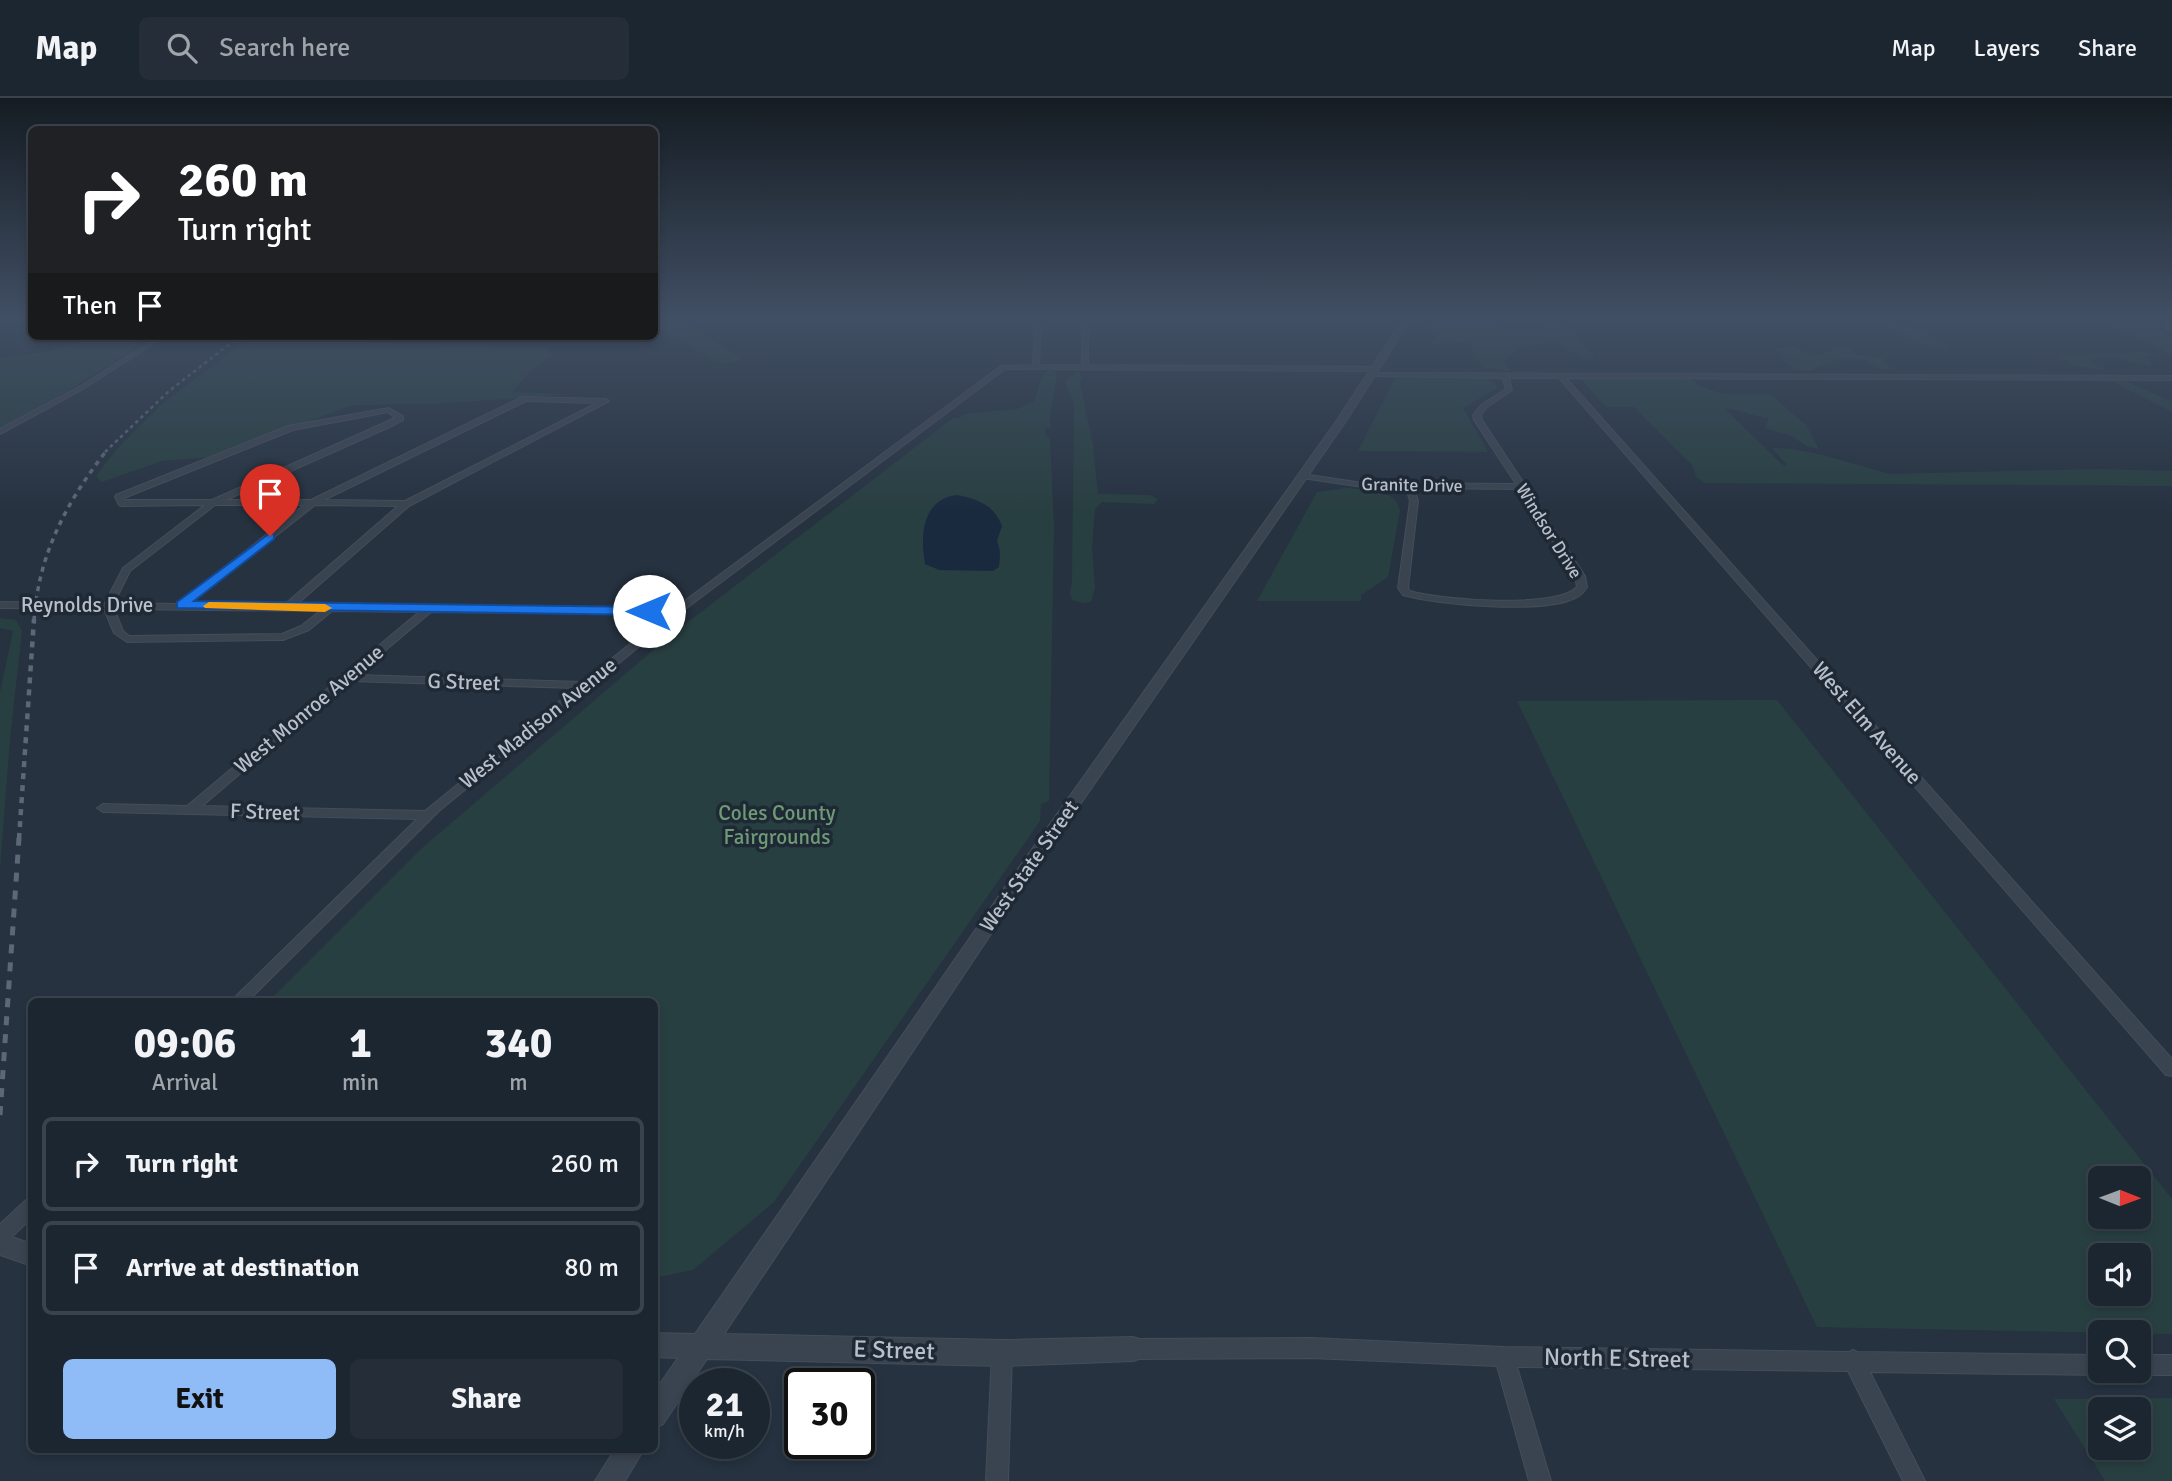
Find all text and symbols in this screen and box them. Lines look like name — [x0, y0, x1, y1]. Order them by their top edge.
search box — [139, 17, 629, 80]
text: Map — [35, 28, 97, 69]
icon: search — [163, 29, 201, 67]
text: Search here — [219, 32, 350, 64]
text: Map — [1891, 33, 1936, 63]
text: Layers — [1974, 33, 2040, 63]
text: Share — [2078, 33, 2137, 63]
text: 260 m — [178, 150, 308, 210]
icon: right — [63, 154, 154, 245]
text: Turn right — [178, 210, 311, 249]
icon: arrive — [131, 287, 169, 325]
text: Then — [63, 290, 117, 322]
pin — [240, 464, 300, 536]
street label: Granite Drive — [1361, 473, 1463, 497]
icon: arrive — [251, 475, 289, 513]
street label: Windsor Drive — [1511, 480, 1587, 582]
position arrow — [612, 574, 686, 648]
street label: Reynolds Drive — [21, 592, 153, 618]
street label: West Monroe Avenue — [229, 639, 389, 779]
street label: West Madison Avenue — [454, 652, 622, 794]
street label: West Elm Avenue — [1807, 656, 1927, 790]
street label: G Street — [427, 668, 501, 696]
street label: West State Street — [974, 795, 1084, 937]
street label: F Street — [229, 798, 301, 826]
park label: Coles County Fairgrounds — [718, 800, 836, 850]
text: 09:06 — [133, 1018, 237, 1069]
text: 1 — [349, 1018, 372, 1069]
text: 340 — [484, 1018, 553, 1069]
text: Arrival — [152, 1068, 218, 1097]
text: min — [342, 1068, 379, 1097]
text: m — [509, 1068, 528, 1097]
icon: right — [67, 1145, 105, 1183]
text: Turn right — [126, 1148, 238, 1180]
text: 260 m — [550, 1148, 619, 1180]
north arrow — [2088, 1166, 2151, 1228]
map controls — [2088, 1166, 2151, 1460]
button: sound — [2088, 1243, 2151, 1306]
icon: arrive — [67, 1249, 105, 1287]
text: Arrive at destination — [126, 1252, 359, 1284]
text: 80 m — [564, 1252, 619, 1284]
button: search — [2088, 1320, 2151, 1383]
street label: E Street — [853, 1334, 935, 1366]
street label: North E Street — [1544, 1342, 1690, 1374]
button: Exit — [63, 1359, 336, 1439]
button: Share — [350, 1359, 623, 1439]
speed limit sign: 30 — [784, 1368, 875, 1459]
text: 21 — [706, 1383, 743, 1426]
button: layers — [2088, 1397, 2151, 1460]
text: km/h — [704, 1420, 745, 1442]

